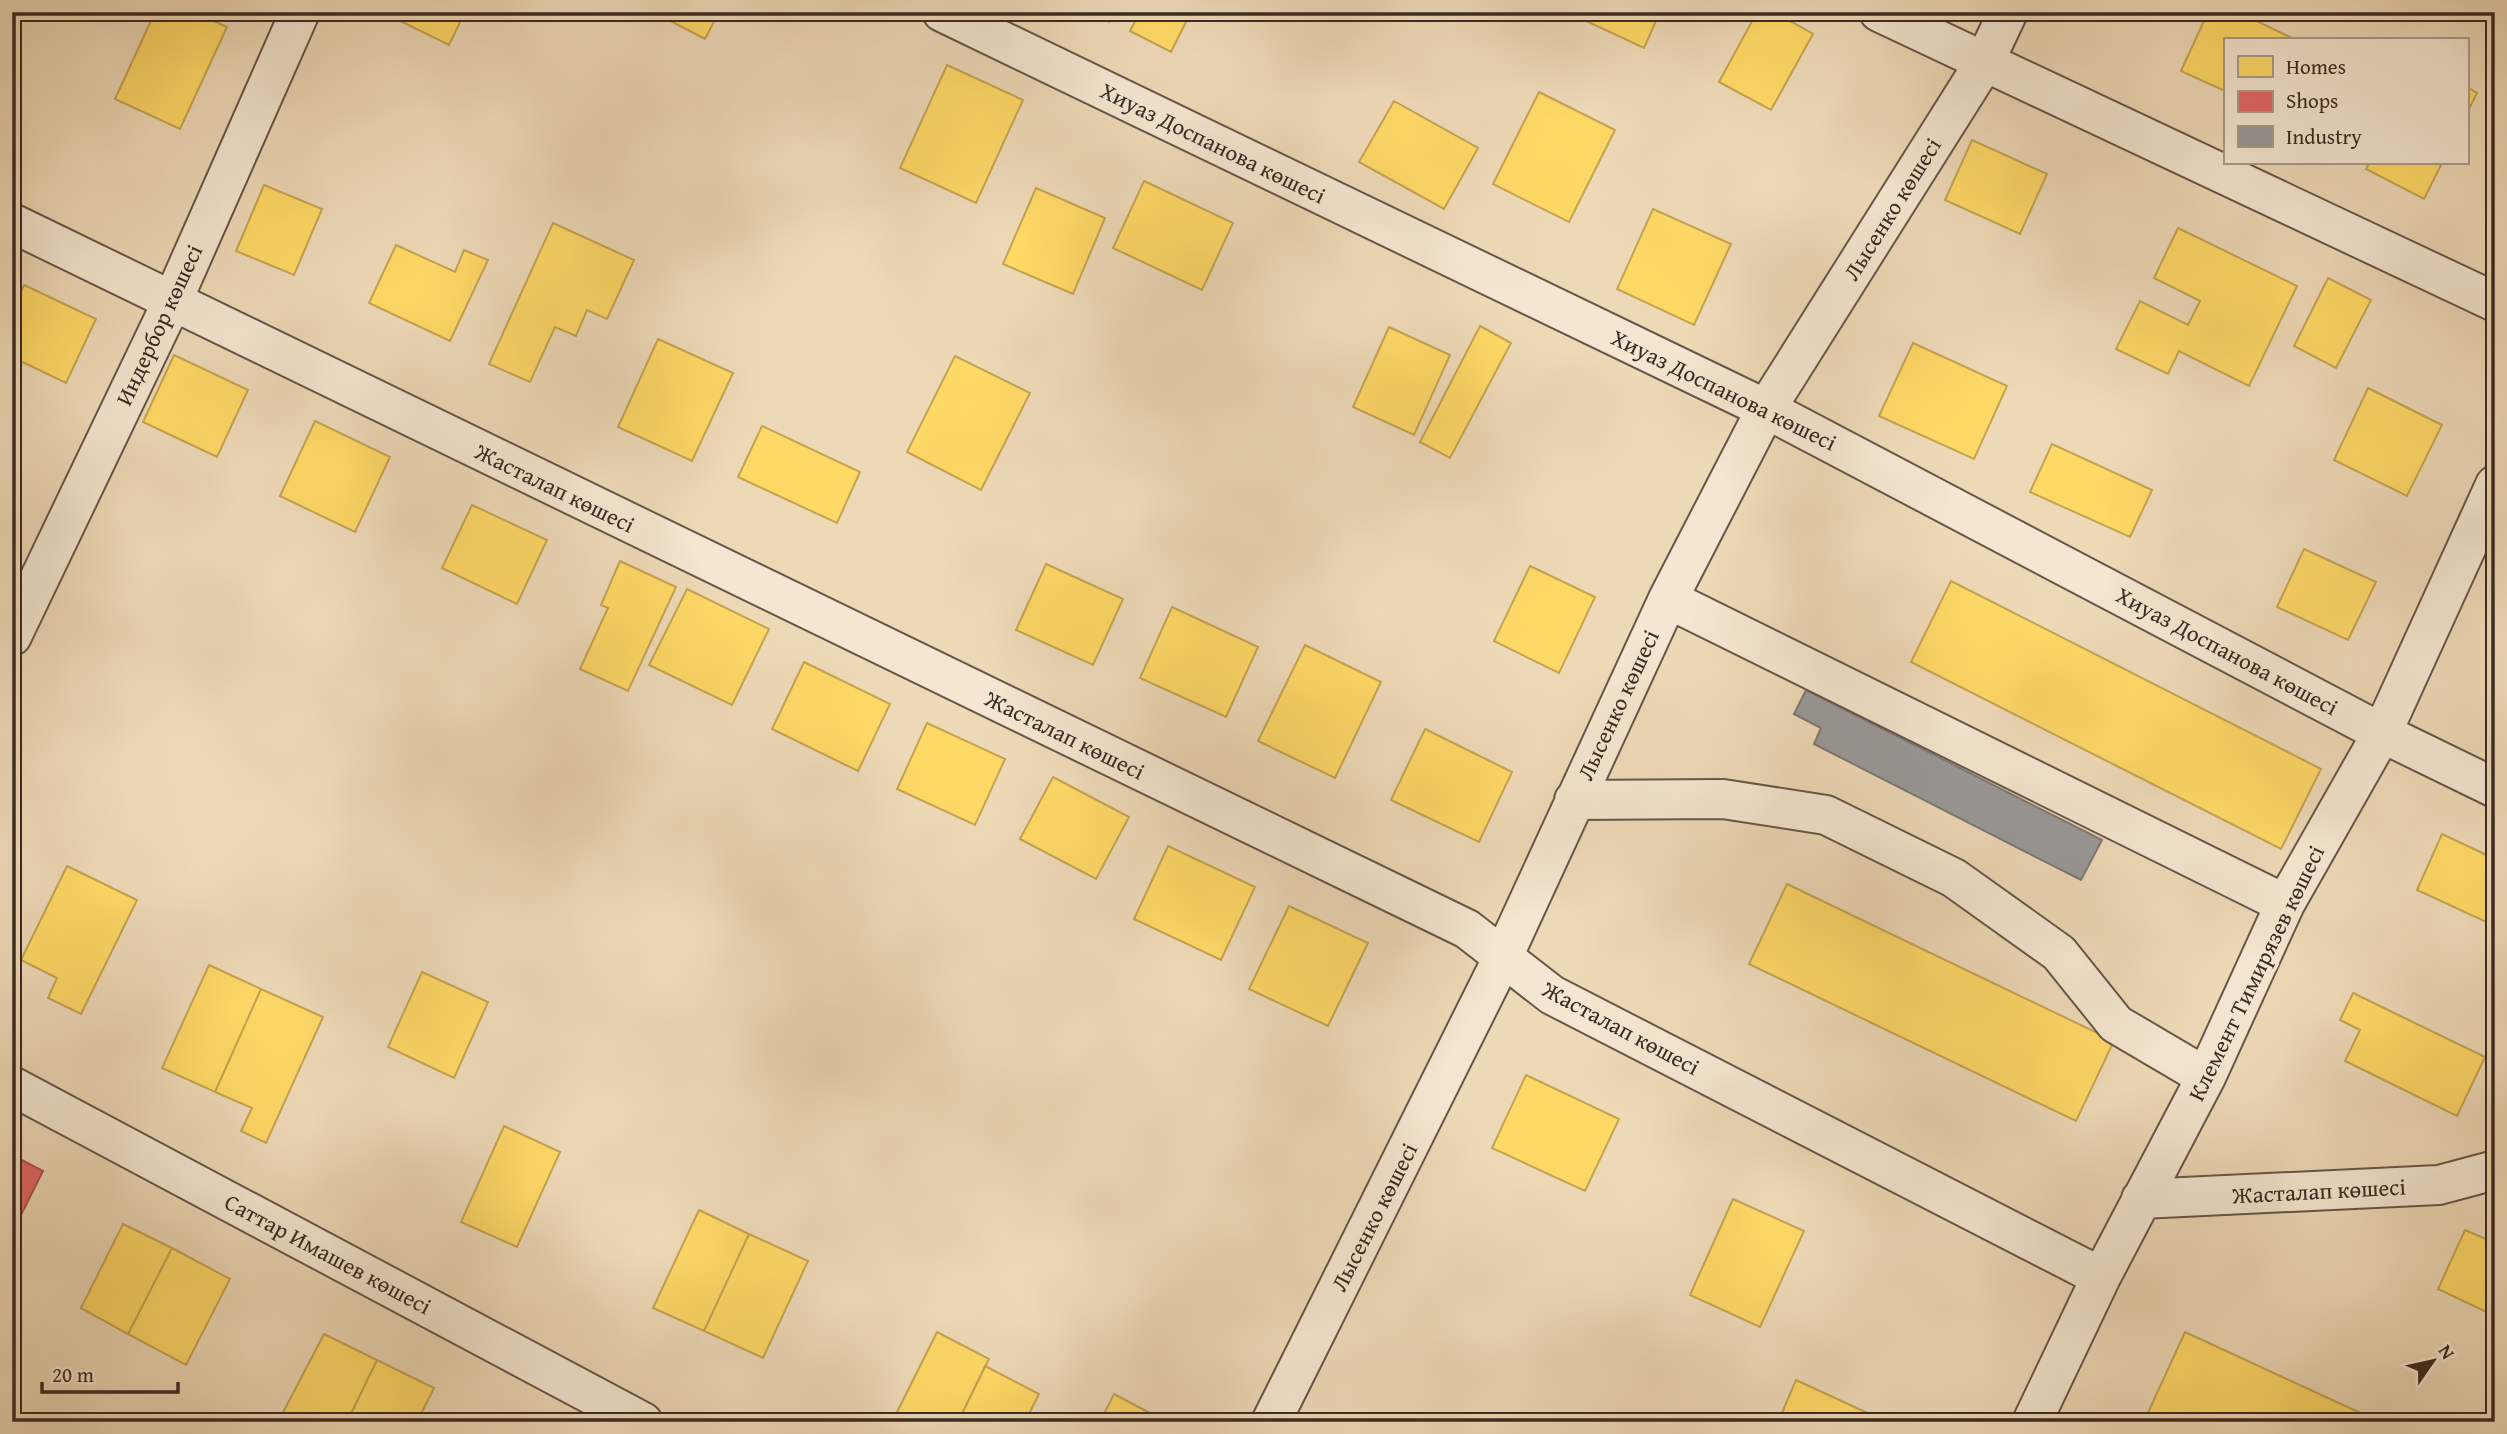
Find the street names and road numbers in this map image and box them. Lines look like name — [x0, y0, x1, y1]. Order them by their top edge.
street label: Хиуаз Доспанова көшесі — [1095, 74, 1332, 212]
street label: Лысенко көшесі — [1835, 131, 1949, 286]
street label: Индербор көшесі — [107, 239, 210, 411]
street label: Хиуаз Доспанова көшесі — [1606, 321, 1843, 459]
street label: Жасталап көшесі — [469, 434, 641, 540]
street label: Хиуаз Доспанова көшесі — [2110, 578, 2344, 723]
street label: Лысенко көшесі — [1568, 624, 1667, 785]
street label: Жасталап көшесі — [979, 681, 1151, 787]
street label: Клемент Тимирязев көшесі — [2179, 839, 2332, 1106]
street label: Жасталап көшесі — [1536, 972, 1706, 1083]
street label: Лысенко көшесі — [1322, 1137, 1425, 1297]
street label: Жасталап көшесі — [2230, 1169, 2407, 1212]
street label: Саттар Имашев көшесі — [219, 1185, 438, 1322]

